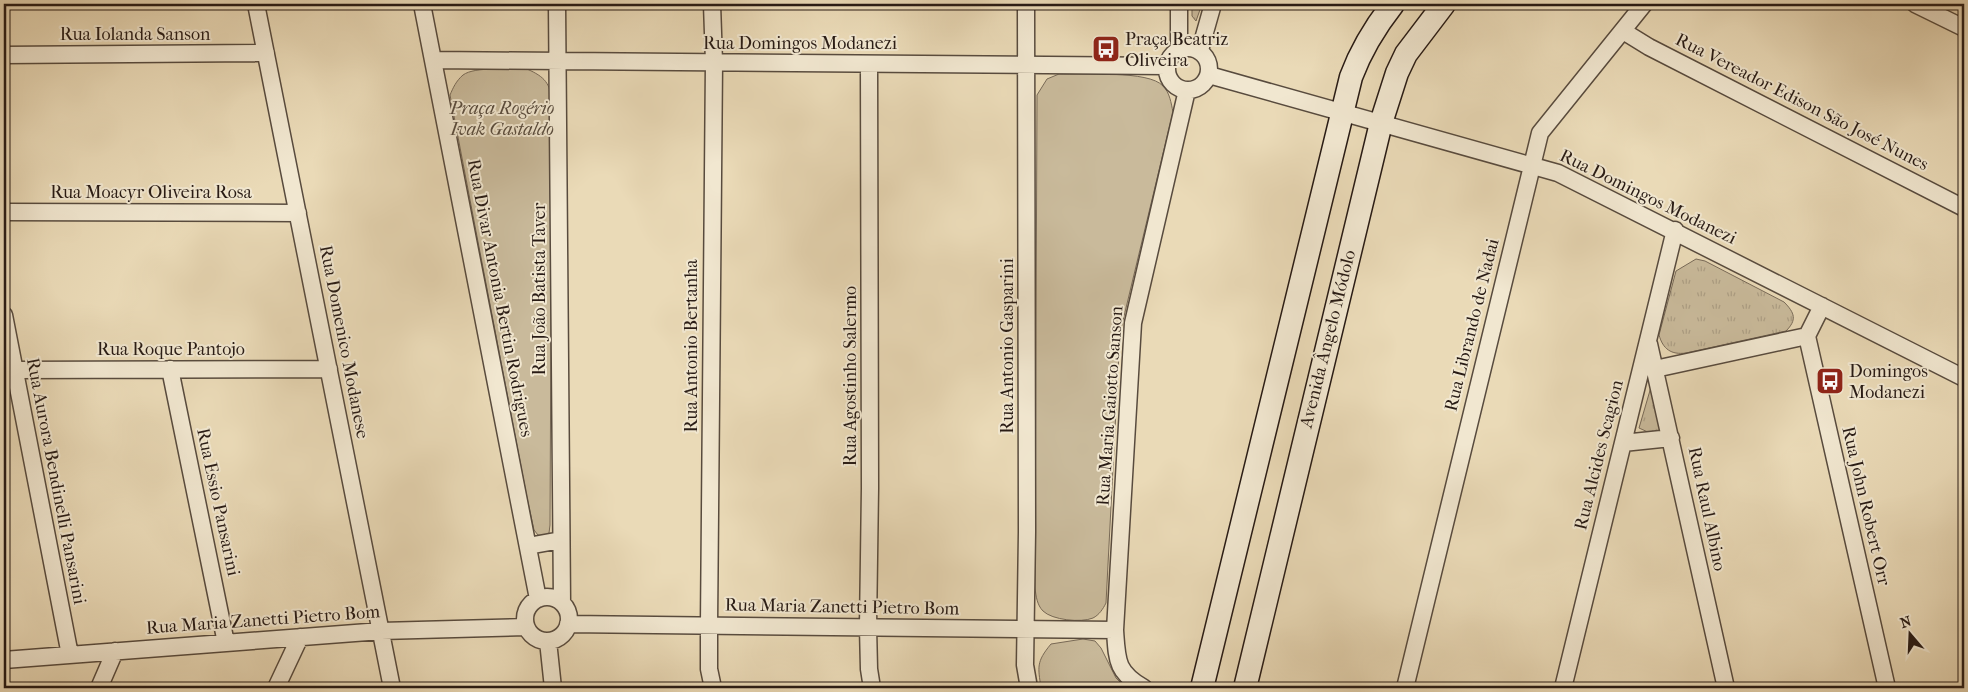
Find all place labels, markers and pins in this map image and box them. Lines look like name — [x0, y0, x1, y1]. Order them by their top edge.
place label: Praça Beatriz Oliveira — [1125, 29, 1228, 71]
bus stop icon: Praça Beatriz Oliveira — [1091, 34, 1121, 64]
place label: Domingos Modanezi — [1849, 361, 1928, 403]
bus stop icon: Domingos Modanezi — [1815, 366, 1845, 396]

